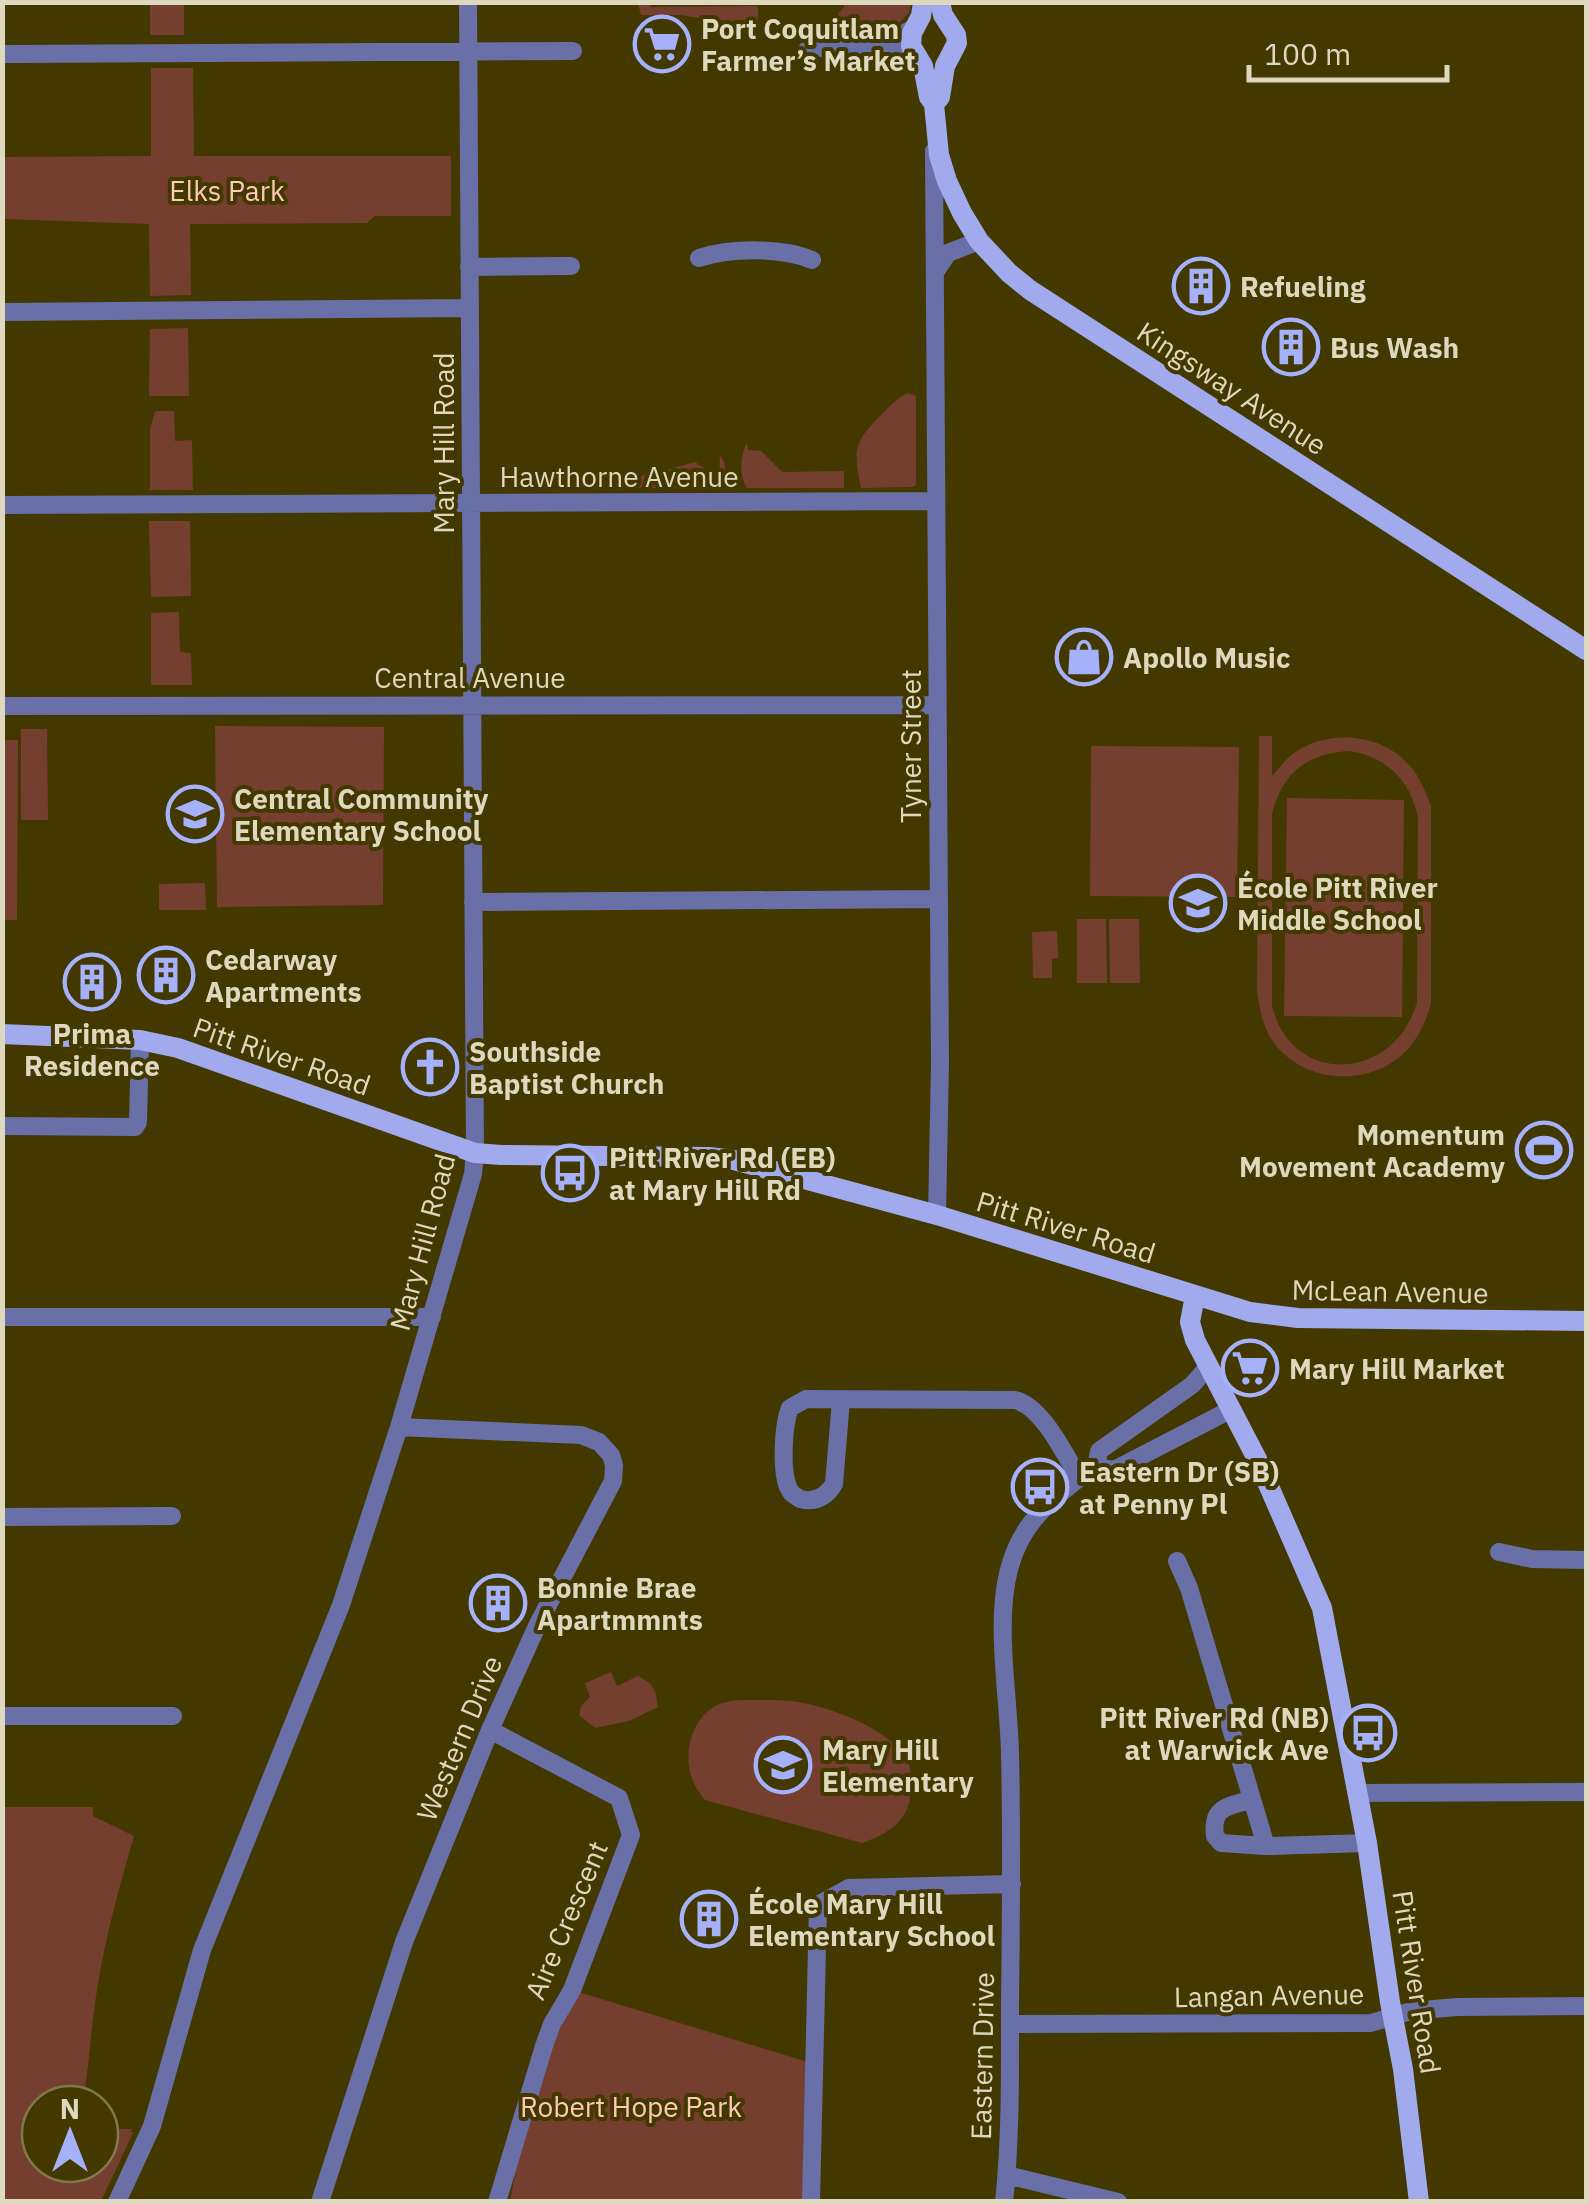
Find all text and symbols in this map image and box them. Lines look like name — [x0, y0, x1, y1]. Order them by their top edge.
place label: Port Coquitlam Farmer’s Market — [701, 10, 915, 79]
supermarket icon: Port Coquitlam Farmer’s Market — [632, 14, 692, 74]
scale bar — [1249, 20, 1446, 82]
text: 100 m — [1264, 34, 1351, 73]
park label: Elks Park — [169, 172, 285, 209]
building icon: Refueling — [1171, 256, 1231, 316]
place label: Refueling — [1240, 268, 1366, 305]
street label: Kingsway Avenue — [1130, 313, 1334, 463]
building icon: Bus Wash — [1261, 317, 1321, 377]
place label: Bus Wash — [1330, 329, 1459, 366]
street label: Mary Hill Road — [425, 352, 462, 534]
street label: Hawthorne Avenue — [499, 458, 739, 495]
shop icon: Apollo Music — [1054, 627, 1114, 687]
place label: Apollo Music — [1123, 639, 1290, 676]
street label: Central Avenue — [374, 659, 566, 696]
street label: Tyner Street — [892, 669, 929, 823]
place label: Central Community Elementary School — [234, 780, 489, 849]
school or university icon: Central Community Elementary School — [165, 784, 225, 844]
place label: École Pitt River Middle School — [1237, 869, 1438, 938]
school or university icon: École Pitt River Middle School — [1168, 873, 1228, 933]
place label: Cedarway Apartments — [205, 941, 362, 1010]
building icon: Cedarway Apartments — [136, 945, 196, 1005]
building icon: Prima Residence — [62, 952, 122, 1012]
street label: Pitt River Road — [188, 1008, 376, 1104]
place label: Prima Residence — [24, 1015, 160, 1084]
place label: Southside Baptist Church — [469, 1033, 664, 1102]
church icon: Southside Baptist Church — [400, 1037, 460, 1097]
place label: Momentum Movement Academy — [1239, 1116, 1505, 1185]
sports icon: Momentum Movement Academy — [1514, 1120, 1574, 1180]
place label: Pitt River Rd (EB) at Mary Hill Rd — [609, 1139, 835, 1208]
bus stop icon: Pitt River Rd (EB) at Mary Hill Rd — [540, 1143, 600, 1203]
street label: Mary Hill Road — [381, 1149, 463, 1335]
street label: Pitt River Road — [972, 1182, 1160, 1272]
street label: McLean Avenue — [1291, 1271, 1489, 1311]
supermarket icon: Mary Hill Market — [1220, 1338, 1280, 1398]
place label: Mary Hill Market — [1289, 1350, 1505, 1387]
place label: Eastern Dr (SB) at Penny Pl — [1079, 1453, 1279, 1522]
bus stop icon: Eastern Dr (SB) at Penny Pl — [1010, 1457, 1070, 1517]
place label: Bonnie Brae Apartmmnts — [537, 1569, 703, 1638]
building icon: Bonnie Brae Apartmmnts — [468, 1573, 528, 1633]
street label: Western Drive — [408, 1650, 510, 1826]
place label: Pitt River Rd (NB) at Warwick Ave — [1099, 1699, 1329, 1768]
bus stop icon: Pitt River Rd (NB) at Warwick Ave — [1338, 1703, 1398, 1763]
place label: Mary Hill Elementary — [822, 1731, 974, 1800]
school or university icon: Mary Hill Elementary — [753, 1735, 813, 1795]
street label: Aire Crescent — [516, 1835, 616, 2005]
place label: École Mary Hill Elementary School — [748, 1885, 995, 1954]
street label: Pitt River Road — [1384, 1888, 1450, 2076]
building icon: École Mary Hill Elementary School — [679, 1889, 739, 1949]
street label: Eastern Drive — [962, 1972, 1002, 2140]
street label: Langan Avenue — [1173, 1975, 1365, 2015]
north arrow — [20, 2084, 120, 2184]
park label: Robert Hope Park — [520, 2088, 742, 2125]
text: N — [60, 2090, 80, 2127]

